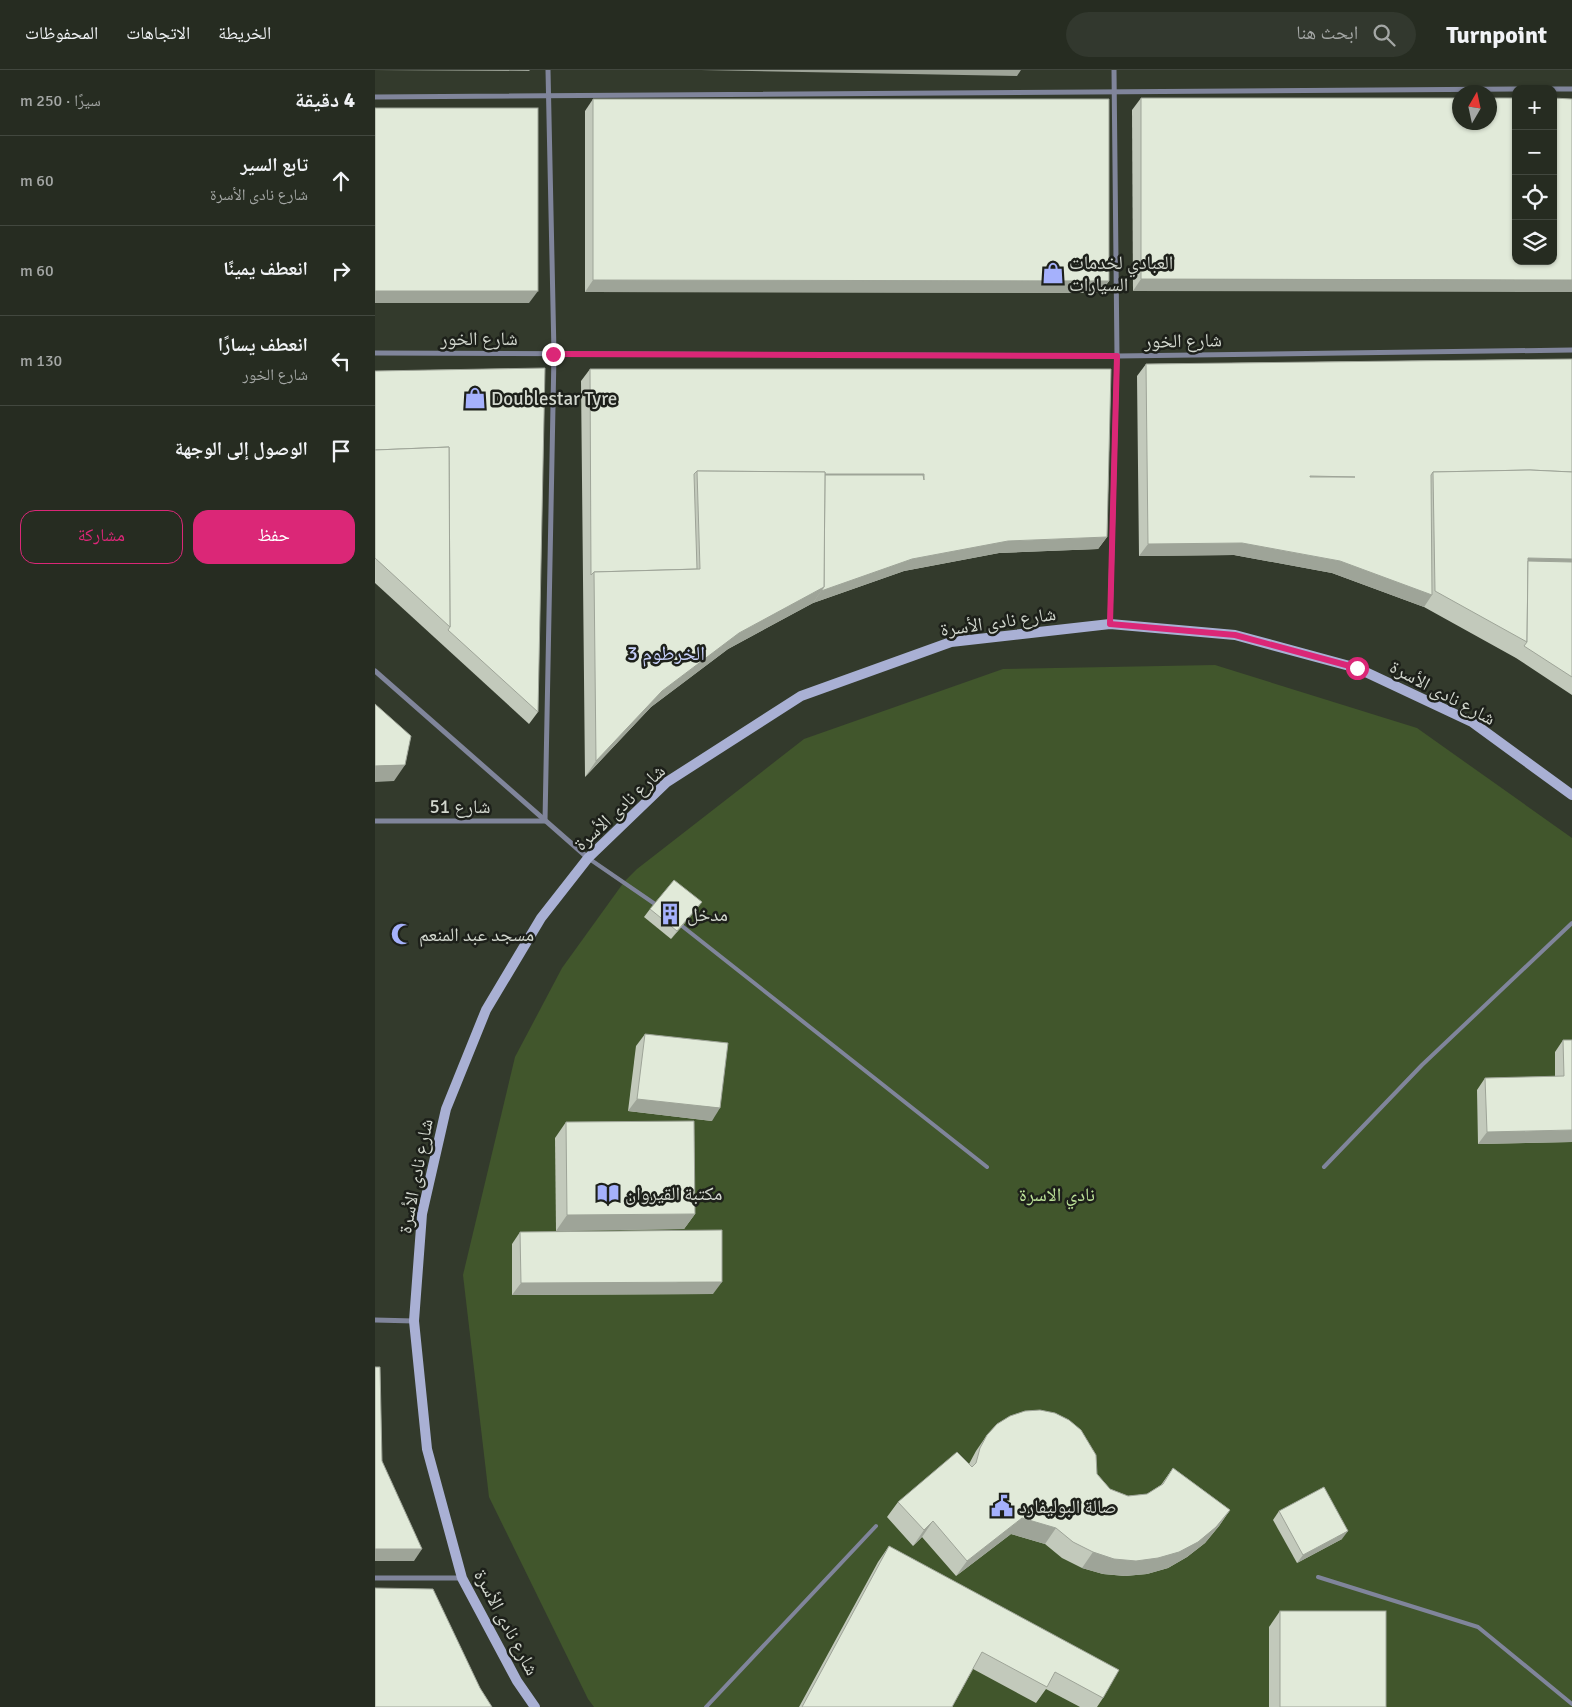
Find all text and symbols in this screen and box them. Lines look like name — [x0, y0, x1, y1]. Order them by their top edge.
search box — [1066, 12, 1416, 57]
text: Turnpoint — [1446, 20, 1547, 50]
text: ابحث هنا — [1296, 21, 1358, 45]
icon: search — [1370, 21, 1398, 49]
text: المحفوظات — [25, 22, 98, 44]
text: الاتجاهات — [126, 22, 190, 44]
text: الخريطة — [218, 22, 271, 44]
north arrow — [1452, 85, 1497, 130]
map controls — [1512, 85, 1557, 265]
button: + — [1512, 85, 1557, 130]
text: 4 دقيقة — [295, 87, 355, 113]
text: سيرًا · 250 m — [20, 91, 101, 111]
button: − — [1512, 130, 1557, 175]
text: تابع السير — [240, 153, 308, 177]
icon: ahead — [327, 167, 355, 195]
text: 60 m — [20, 171, 54, 191]
button: locate — [1512, 175, 1557, 220]
text: شارع نادى الأسرة — [210, 185, 308, 205]
button: layers — [1512, 220, 1557, 265]
place label: العبادي لخدمات السيارات — [1069, 251, 1173, 297]
text: انعطف يمينًا — [223, 257, 308, 281]
icon: right — [327, 257, 355, 285]
shop icon: العبادي لخدمات السيارات — [1040, 260, 1066, 286]
text: 60 m — [20, 261, 54, 281]
street label: شارع الخور — [439, 327, 518, 351]
street label: شارع الخور — [1143, 328, 1222, 354]
text: انعطف يسارًا — [218, 333, 308, 357]
route end — [542, 343, 565, 366]
icon: left — [327, 347, 355, 375]
text: 130 m — [20, 351, 62, 371]
text: شارع الخور — [243, 365, 308, 385]
shop icon: Doublestar Tyre — [462, 385, 488, 411]
place label: Doublestar Tyre — [491, 387, 617, 411]
text: الوصول إلى الوجهة — [175, 437, 308, 461]
icon: arrive — [327, 437, 355, 465]
button: مشاركة — [20, 510, 183, 564]
button: حفظ — [193, 510, 355, 564]
street label: شارع نادى الأسرة — [939, 602, 1057, 642]
district label: الخرطوم 3 — [627, 641, 705, 667]
street label: شارع نادى الأسرة — [1385, 655, 1500, 731]
route start — [1346, 657, 1369, 680]
street label: شارع نادى الأسرة — [569, 759, 670, 856]
street label: شارع 51 — [430, 795, 490, 819]
building icon: مدخل — [657, 901, 683, 927]
place label: مدخل — [687, 903, 728, 927]
mosque icon: مسجد عبد المنعم — [389, 921, 415, 947]
place label: مسجد عبد المنعم — [419, 923, 534, 947]
street label: شارع نادى الأسرة — [393, 1117, 439, 1236]
library icon: مكتبة القيروان — [595, 1180, 621, 1206]
place label: مكتبة القيروان — [625, 1182, 723, 1206]
park label: نادي الاسرة — [1019, 1183, 1095, 1210]
public building icon: صالة البوليفارد — [989, 1493, 1015, 1519]
place label: صالة البوليفارد — [1019, 1495, 1117, 1519]
street label: شارع نادى الأسرة — [468, 1565, 544, 1680]

